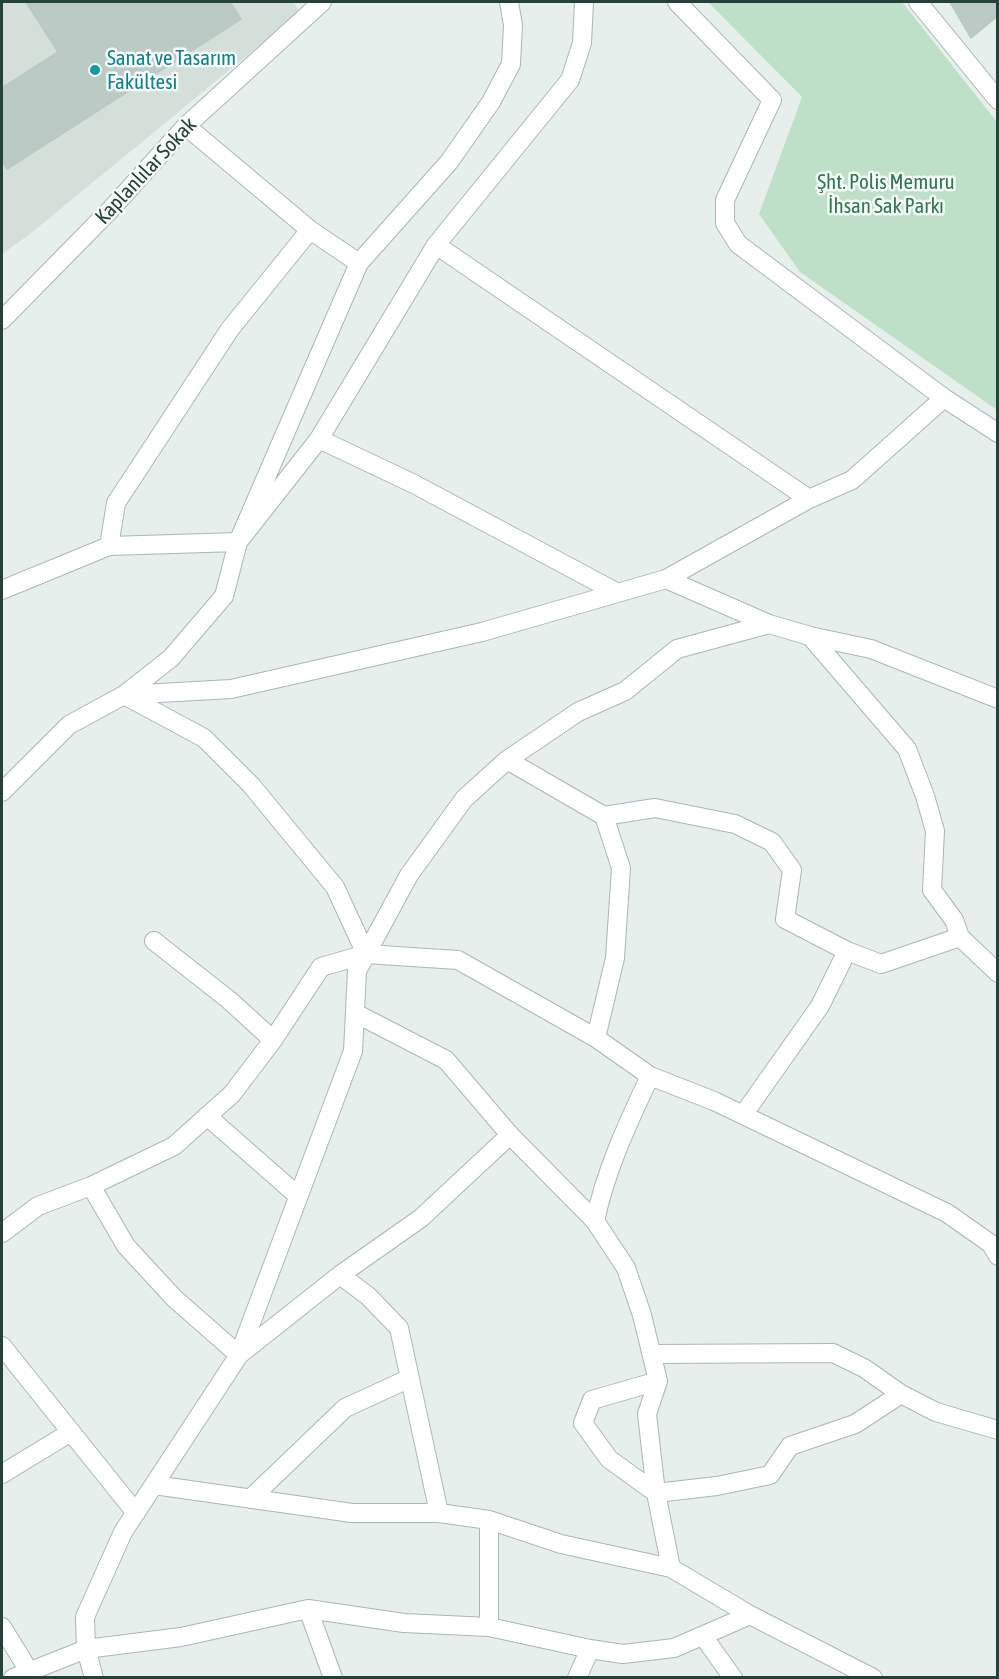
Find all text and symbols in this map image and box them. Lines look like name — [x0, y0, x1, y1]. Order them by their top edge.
place label: Sanat ve Tasarım Fakültesi — [107, 45, 236, 95]
marker: Sanat ve Tasarım Fakültesi — [88, 63, 102, 77]
street label: Kaplanlılar Sokak — [90, 112, 202, 230]
park label: Şht. Polis Memuru İhsan Sak Parkı — [817, 169, 955, 219]

